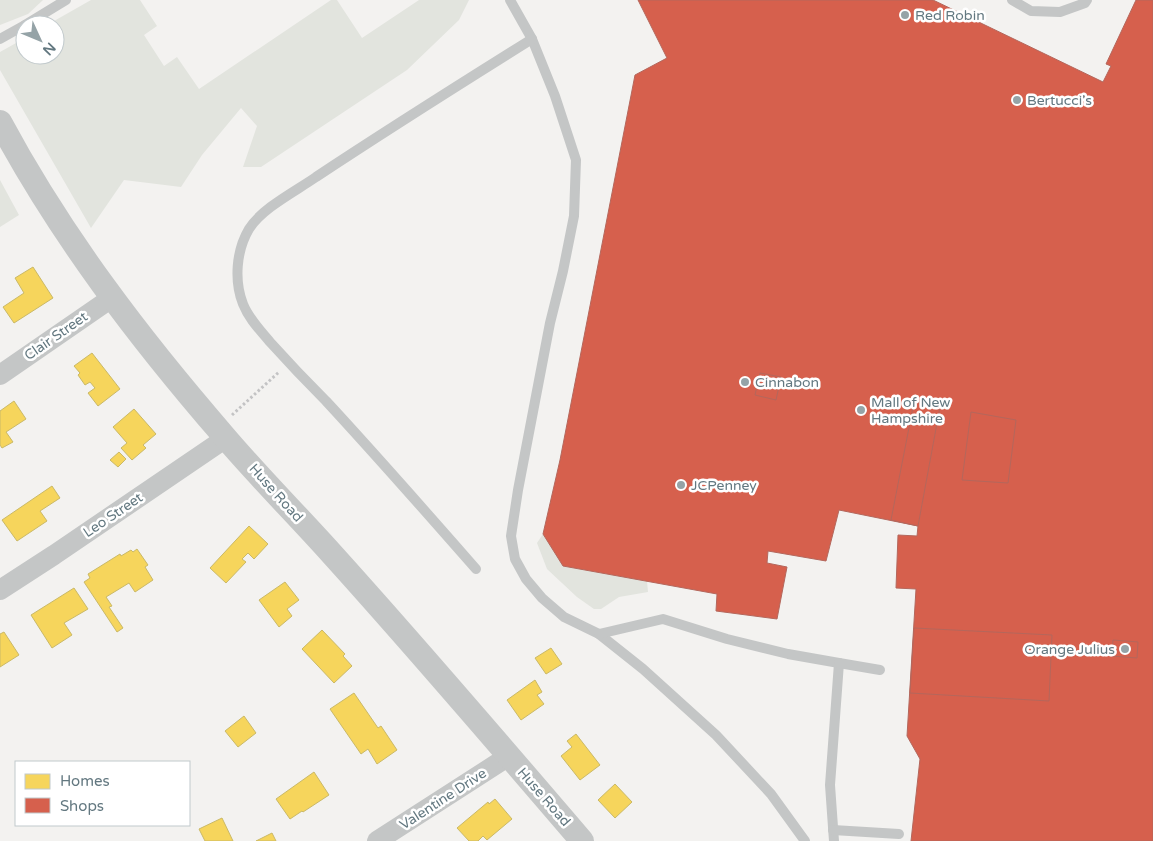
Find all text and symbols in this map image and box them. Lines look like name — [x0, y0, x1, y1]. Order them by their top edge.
place label: Red Robin — [915, 7, 985, 24]
marker: Red Robin — [899, 9, 911, 21]
north arrow — [15, 15, 65, 65]
text: N — [39, 39, 59, 59]
place label: Bertucci's — [1027, 92, 1092, 109]
marker: Bertucci's — [1011, 94, 1023, 106]
street label: Clair Street — [21, 308, 92, 364]
place label: Cinnabon — [755, 374, 819, 391]
marker: Cinnabon — [739, 376, 751, 388]
place label: Mall of New Hampshire — [871, 394, 950, 427]
marker: Mall of New Hampshire — [855, 404, 867, 416]
street label: Huse Road — [245, 460, 307, 526]
place label: JCPenney — [691, 477, 757, 494]
marker: JCPenney — [675, 479, 687, 491]
street label: Leo Street — [80, 489, 147, 541]
place label: Orange Julius — [1024, 641, 1115, 658]
marker: Orange Julius — [1119, 643, 1131, 655]
legend — [15, 761, 190, 826]
street label: Huse Road — [514, 764, 574, 830]
street label: Valentine Drive — [396, 765, 490, 833]
text: Homes — [60, 772, 110, 790]
text: Shops — [60, 797, 104, 815]

